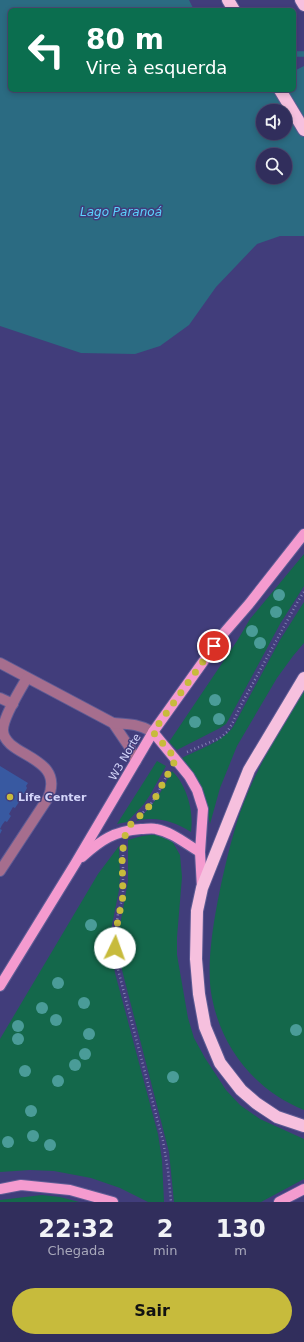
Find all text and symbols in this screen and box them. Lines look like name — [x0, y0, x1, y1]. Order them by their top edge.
text: 80 m — [86, 23, 164, 56]
icon: left — [20, 24, 72, 76]
text: Vire à esquerda — [86, 57, 227, 78]
map controls — [256, 104, 292, 184]
button: sound — [256, 104, 292, 140]
button: search — [256, 148, 292, 184]
water label: Lago Paranoá — [80, 205, 162, 219]
pin — [197, 629, 231, 663]
icon: arrive — [203, 635, 225, 657]
street label: W3 Norte — [106, 731, 144, 783]
place label: Life Center — [18, 791, 87, 804]
marker: Life Center — [5, 792, 15, 802]
position arrow — [94, 927, 136, 969]
text: 22:32 — [38, 1215, 115, 1243]
text: 2 — [157, 1215, 173, 1243]
text: 130 — [216, 1215, 266, 1243]
text: Chegada — [48, 1243, 105, 1258]
text: min — [153, 1243, 177, 1258]
text: m — [234, 1243, 247, 1258]
button: Sair — [12, 1288, 292, 1334]

